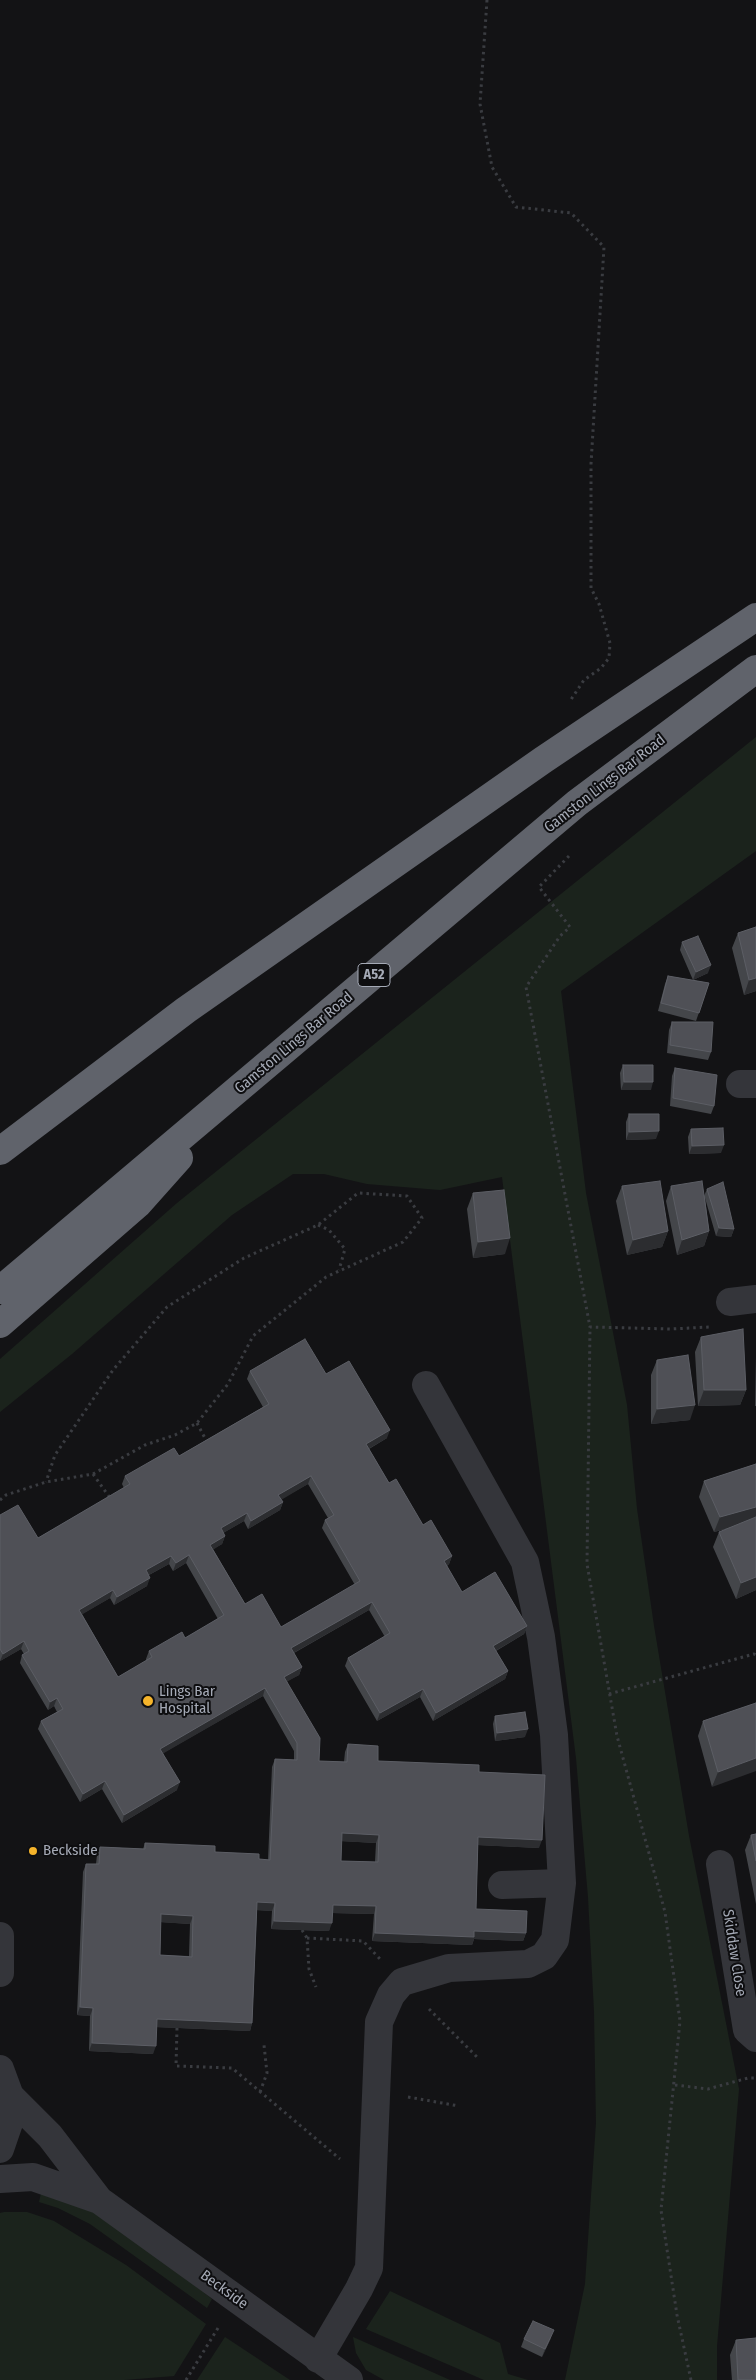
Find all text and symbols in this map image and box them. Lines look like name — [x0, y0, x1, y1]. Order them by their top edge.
street label: Gamston Lings Bar Road — [541, 731, 669, 837]
road number: A52 — [358, 964, 390, 986]
street label: Gamston Lings Bar Road — [231, 988, 357, 1098]
place label: Lings Bar Hospital — [159, 1683, 215, 1718]
marker: Lings Bar Hospital — [141, 1694, 155, 1708]
place label: Beckside — [43, 1842, 98, 1860]
marker: Beckside — [27, 1845, 39, 1857]
street label: Skiddaw Close — [718, 1908, 750, 1998]
street label: Beckside — [197, 2267, 251, 2313]

